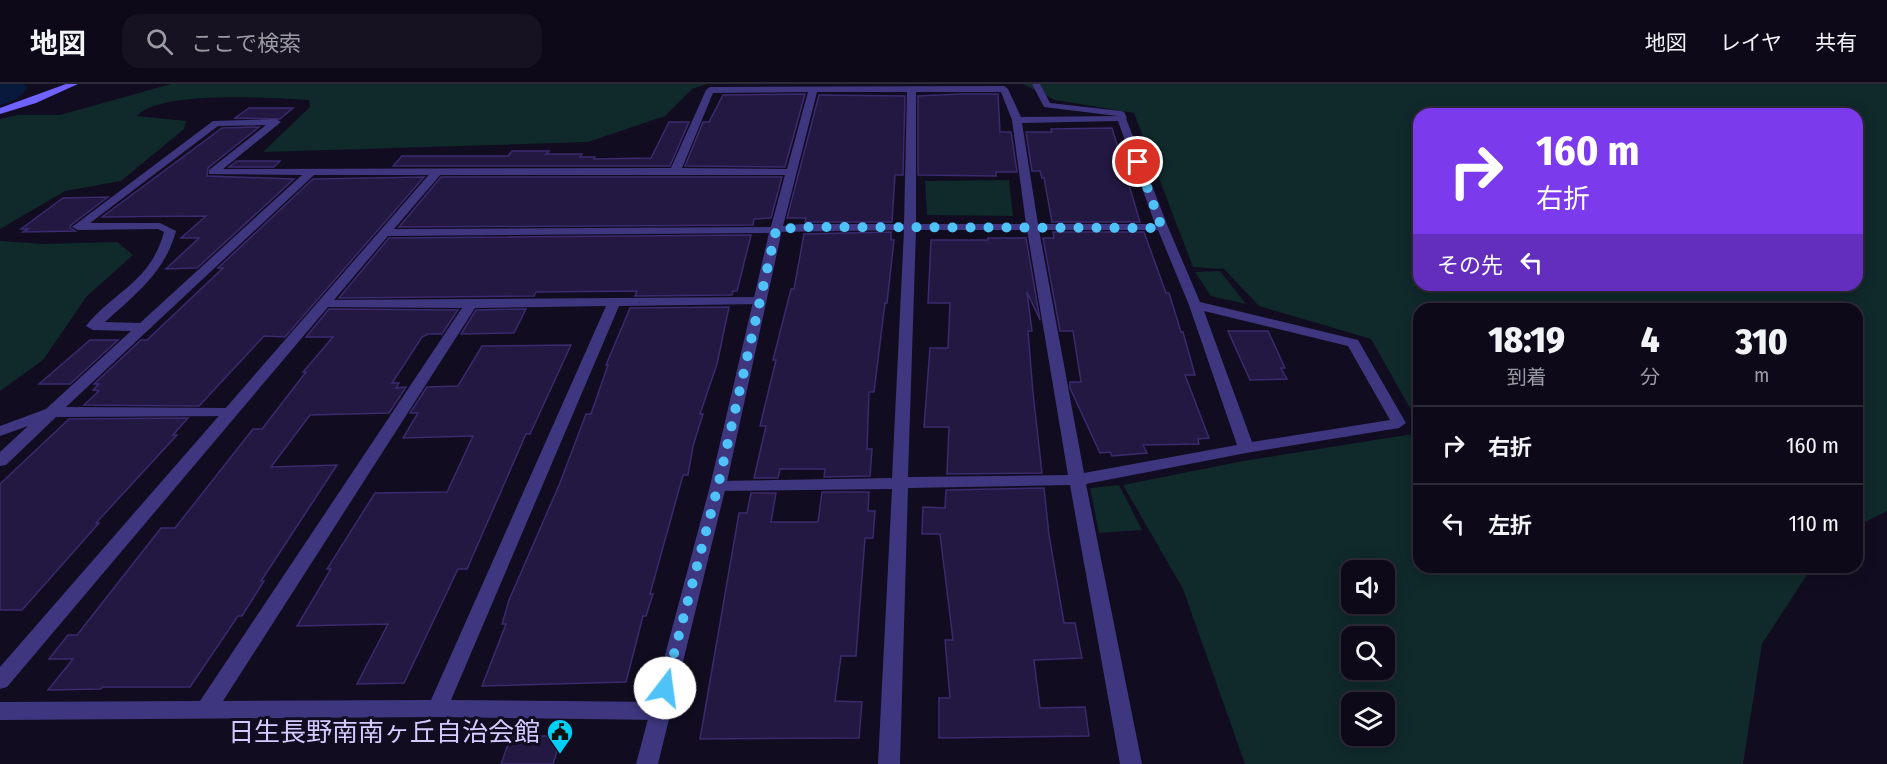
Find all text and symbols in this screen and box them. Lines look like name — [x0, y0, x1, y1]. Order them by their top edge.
search box — [122, 14, 542, 68]
icon: search — [143, 25, 176, 58]
text: 地図 — [30, 27, 86, 60]
text: ここで検索 — [191, 30, 301, 57]
text: 地図 — [1645, 30, 1687, 56]
text: レイヤ — [1720, 30, 1782, 56]
text: 共有 — [1815, 30, 1857, 56]
text: 160 m — [1536, 126, 1639, 176]
icon: right — [1437, 132, 1515, 210]
pin — [1112, 136, 1163, 187]
icon: arrive — [1121, 145, 1154, 178]
text: 右折 — [1536, 183, 1590, 215]
icon: left — [1515, 246, 1548, 279]
text: その先 — [1437, 252, 1503, 279]
text: 18:19 — [1488, 318, 1565, 362]
text: 4 — [1641, 318, 1660, 362]
text: 310 — [1736, 320, 1788, 364]
text: m — [1754, 363, 1769, 387]
text: 到着 — [1507, 365, 1547, 389]
text: 分 — [1640, 365, 1660, 389]
icon: right — [1437, 429, 1470, 462]
text: 160 m — [1786, 432, 1839, 459]
text: 右折 — [1488, 434, 1532, 461]
icon: left — [1437, 507, 1470, 540]
text: 110 m — [1789, 510, 1839, 537]
text: 左折 — [1488, 512, 1532, 539]
map controls — [1341, 560, 1395, 746]
button: sound — [1341, 560, 1395, 614]
button: search — [1341, 626, 1395, 680]
position arrow — [633, 656, 697, 720]
button: layers — [1341, 692, 1395, 746]
place label: 日生長野南南ヶ丘自治会館 — [228, 717, 540, 748]
public building icon: 日生長野南南ヶ丘自治会館 — [545, 717, 575, 755]

